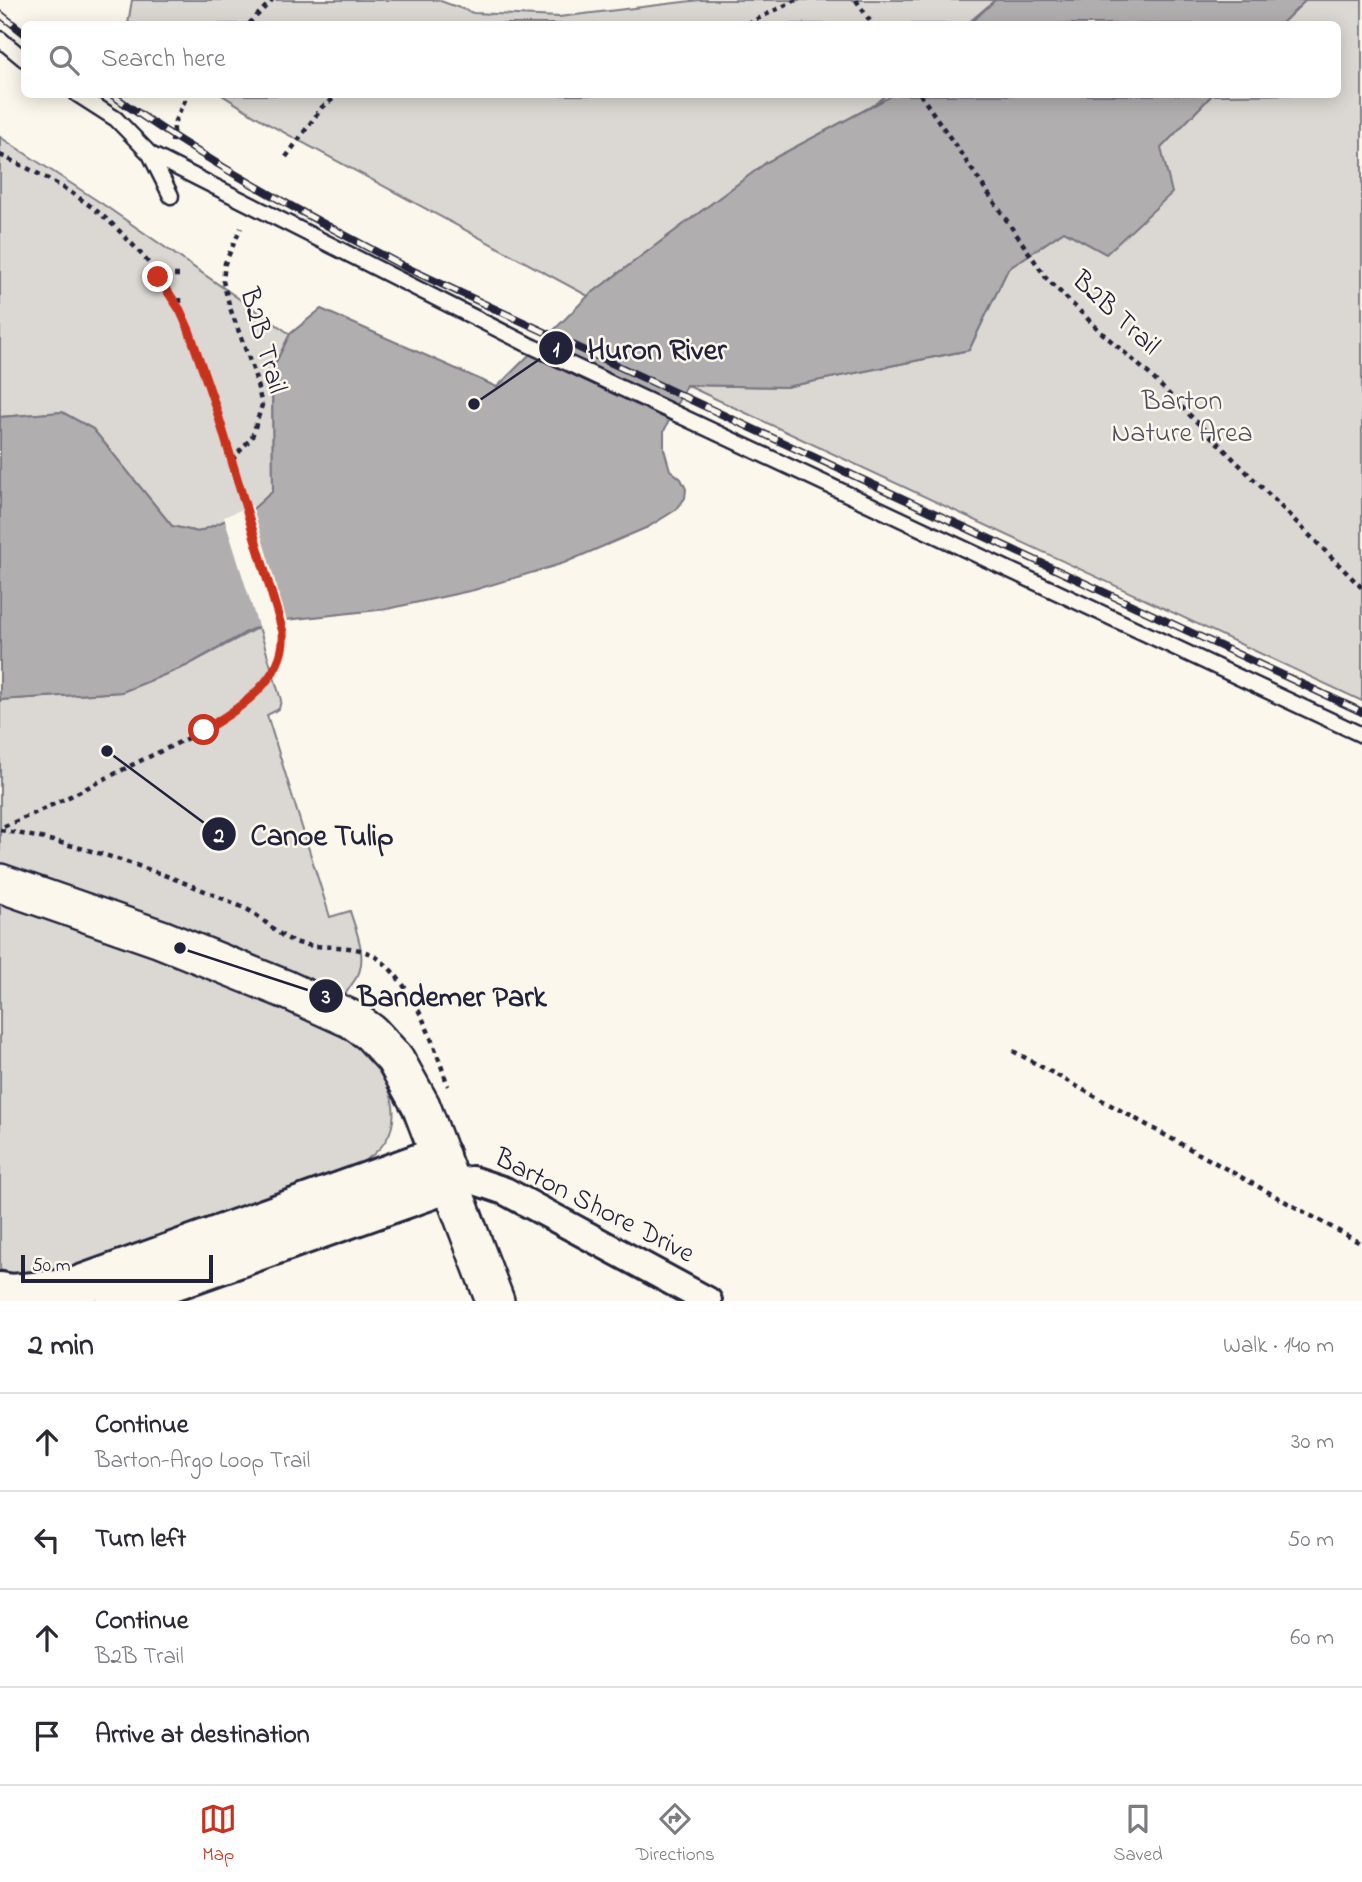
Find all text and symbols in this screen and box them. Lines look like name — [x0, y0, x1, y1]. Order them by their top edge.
search box — [21, 21, 1341, 98]
icon: search — [45, 41, 83, 79]
text: Search here — [101, 41, 226, 79]
route end — [142, 261, 173, 292]
street label: B2B Trail — [1061, 261, 1169, 366]
street label: B2B Trail — [227, 282, 297, 399]
callout: Huron River — [539, 323, 741, 374]
text: Huron River — [588, 330, 727, 374]
text: 1 — [553, 336, 560, 366]
park label: Barton Nature Area — [1111, 382, 1253, 455]
route start — [188, 714, 219, 745]
callout: Canoe Tulip — [201, 809, 408, 860]
text: Canoe Tulip — [250, 816, 394, 860]
text: 2 — [213, 822, 225, 852]
callout: Bandemer Park — [308, 970, 561, 1021]
text: Bandemer Park — [355, 977, 547, 1021]
text: 3 — [321, 983, 331, 1013]
street label: Barton Shore Drive — [486, 1138, 702, 1275]
scale bar — [21, 1252, 214, 1284]
text: 50 m — [32, 1253, 71, 1280]
text: 2 min — [28, 1325, 94, 1369]
text: Walk · 140 m — [1223, 1330, 1334, 1363]
text: Continue — [95, 1407, 188, 1445]
icon: ahead — [28, 1423, 66, 1461]
text: 30 m — [1291, 1426, 1334, 1459]
text: Barton-Argo Loop Trail — [95, 1445, 310, 1478]
icon: left — [28, 1521, 66, 1559]
text: Turn left — [95, 1521, 186, 1559]
text: 50 m — [1287, 1524, 1334, 1557]
text: Continue — [95, 1603, 188, 1641]
icon: ahead — [28, 1619, 66, 1657]
text: 60 m — [1290, 1622, 1334, 1655]
text: B2B Trail — [95, 1641, 184, 1674]
icon: arrive — [28, 1717, 66, 1755]
text: Arrive at destination — [95, 1717, 310, 1755]
tab: Map — [199, 1800, 237, 1869]
tab: Directions — [636, 1800, 715, 1869]
tab: Saved — [1113, 1800, 1163, 1869]

